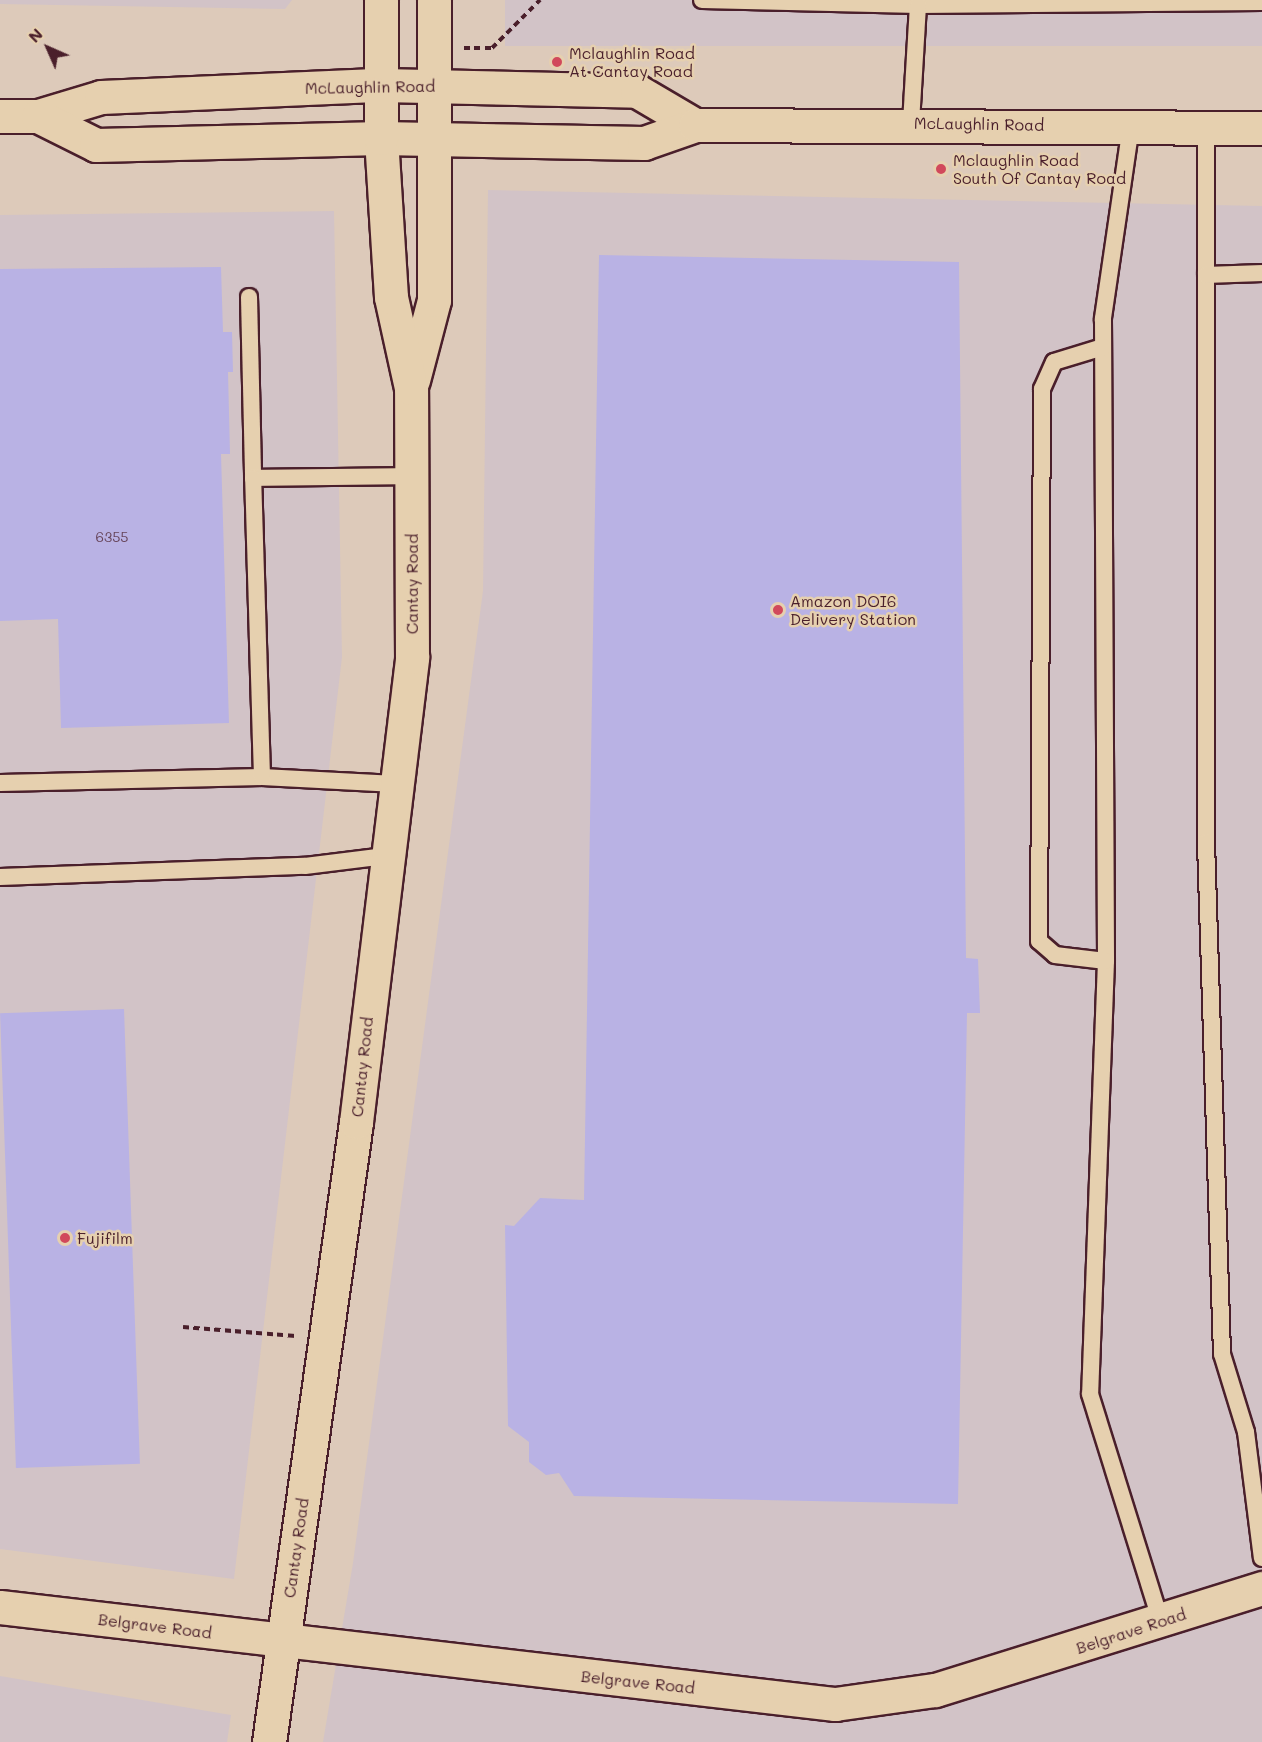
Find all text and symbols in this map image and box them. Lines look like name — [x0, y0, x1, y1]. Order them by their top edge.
north arrow — [18, 18, 78, 78]
text: N — [23, 23, 47, 47]
place label: Mclaughlin Road At Cantay Road — [569, 43, 695, 81]
marker: Mclaughlin Road At Cantay Road — [550, 55, 564, 69]
street label: McLaughlin Road — [305, 76, 435, 98]
street label: McLaughlin Road — [914, 113, 1044, 135]
place label: Mclaughlin Road South Of Cantay Road — [953, 150, 1126, 188]
marker: Mclaughlin Road South Of Cantay Road — [934, 162, 948, 176]
house number: 6355 — [96, 529, 128, 545]
street label: Cantay Road — [402, 534, 422, 634]
place label: Amazon DOI6 Delivery Station — [790, 591, 916, 629]
marker: Amazon DOI6 Delivery Station — [771, 603, 785, 617]
street label: Cantay Road — [347, 1016, 377, 1118]
place label: Fujifilm — [77, 1228, 133, 1248]
marker: Fujifilm — [58, 1231, 72, 1245]
street label: Cantay Road — [279, 1497, 313, 1599]
street label: Belgrave Road — [1074, 1604, 1188, 1658]
street label: Belgrave Road — [97, 1609, 213, 1643]
street label: Belgrave Road — [580, 1666, 696, 1698]

